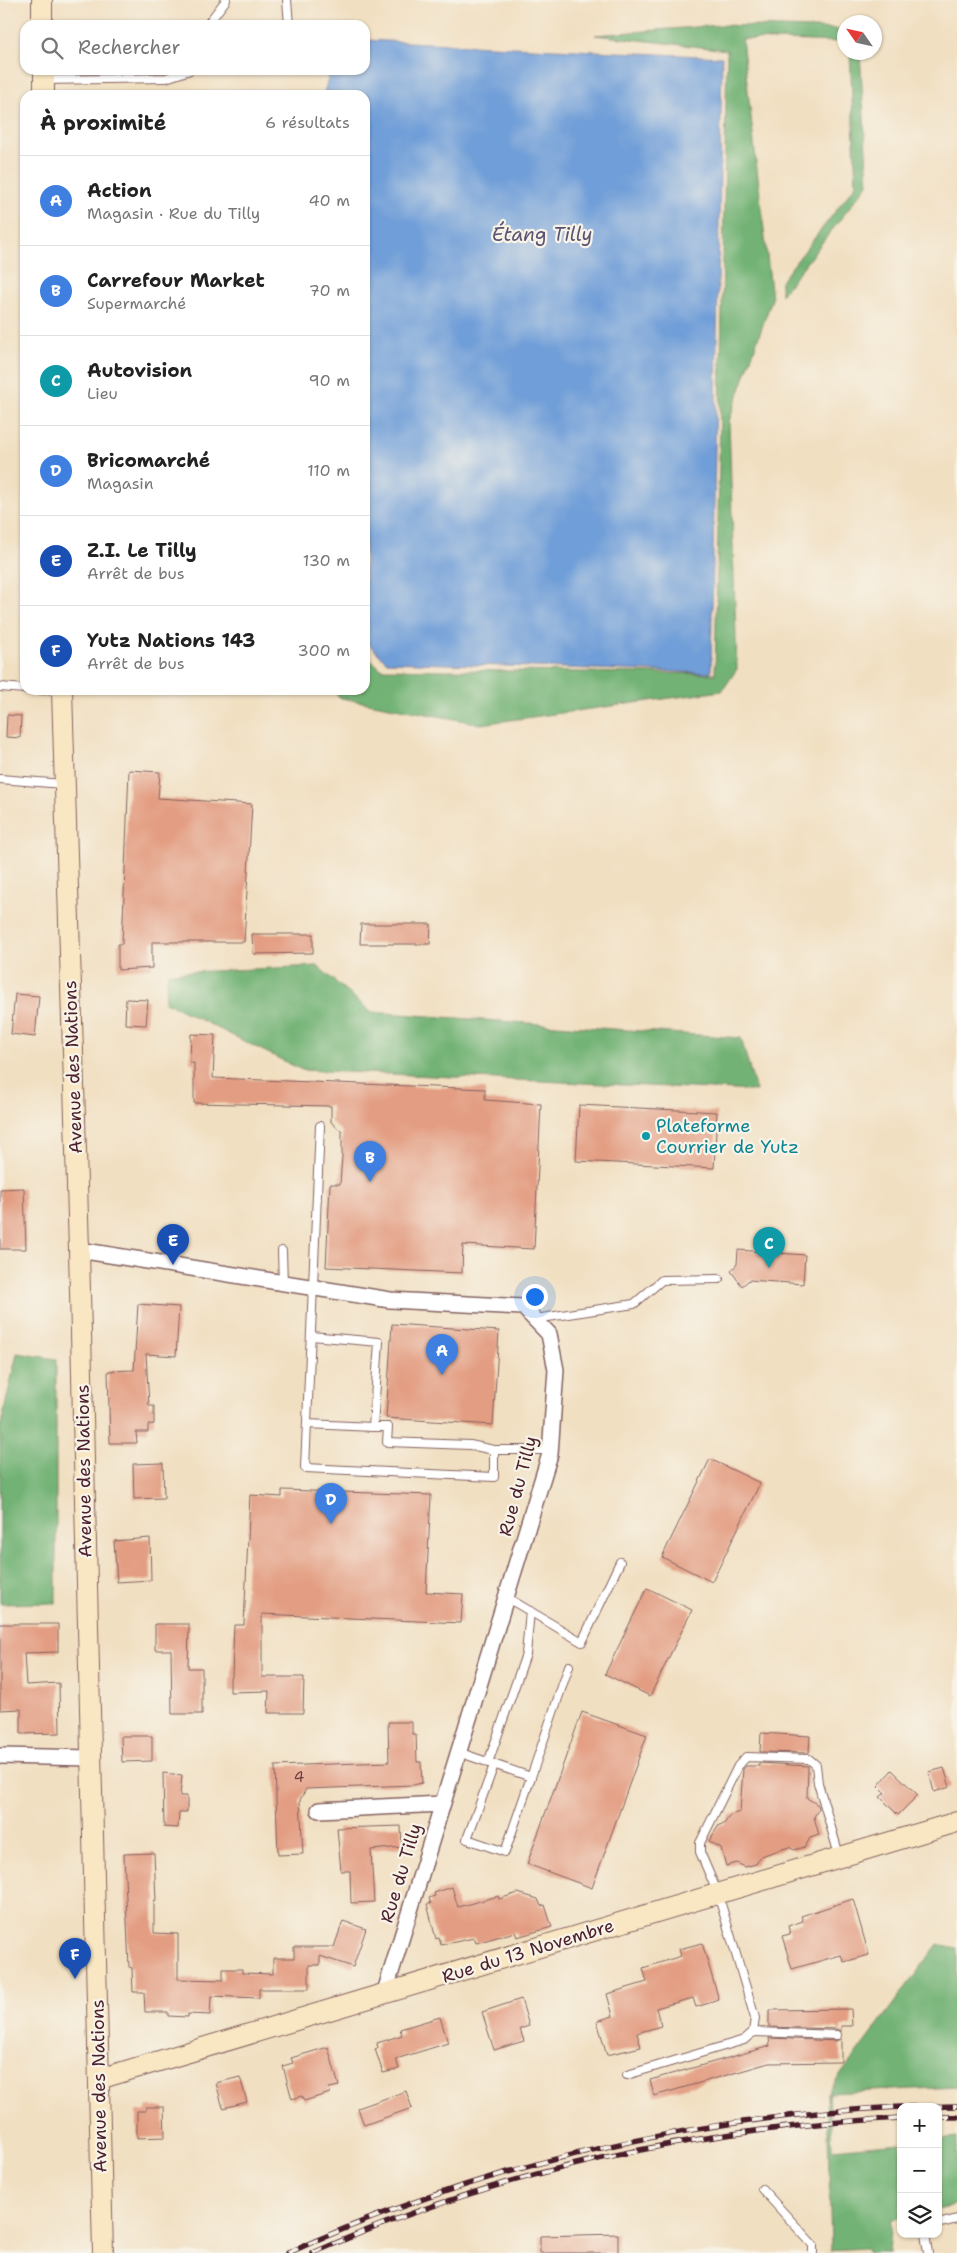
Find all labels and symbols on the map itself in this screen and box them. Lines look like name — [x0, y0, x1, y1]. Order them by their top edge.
north arrow — [837, 15, 882, 60]
water label: Étang Tilly — [492, 221, 592, 247]
street label: Avenue des Nations — [58, 980, 88, 1154]
place label: Plateforme Courrier de Yutz — [656, 1114, 799, 1159]
marker: Plateforme Courrier de Yutz — [640, 1130, 652, 1142]
pin: B — [354, 1141, 386, 1182]
pin: E — [157, 1224, 189, 1265]
pin: C — [753, 1227, 785, 1268]
your location — [522, 1284, 548, 1310]
pin: A — [426, 1334, 458, 1375]
street label: Avenue des Nations — [70, 1384, 98, 1558]
street label: Rue du Tilly — [493, 1433, 543, 1539]
pin: D — [315, 1483, 347, 1524]
house number: 4 — [294, 1767, 304, 1787]
street label: Rue du Tilly — [374, 1820, 428, 1926]
street label: Rue du 13 Novembre — [439, 1913, 617, 1989]
pin: F — [59, 1938, 91, 1979]
street label: Avenue des Nations — [85, 1999, 113, 2173]

